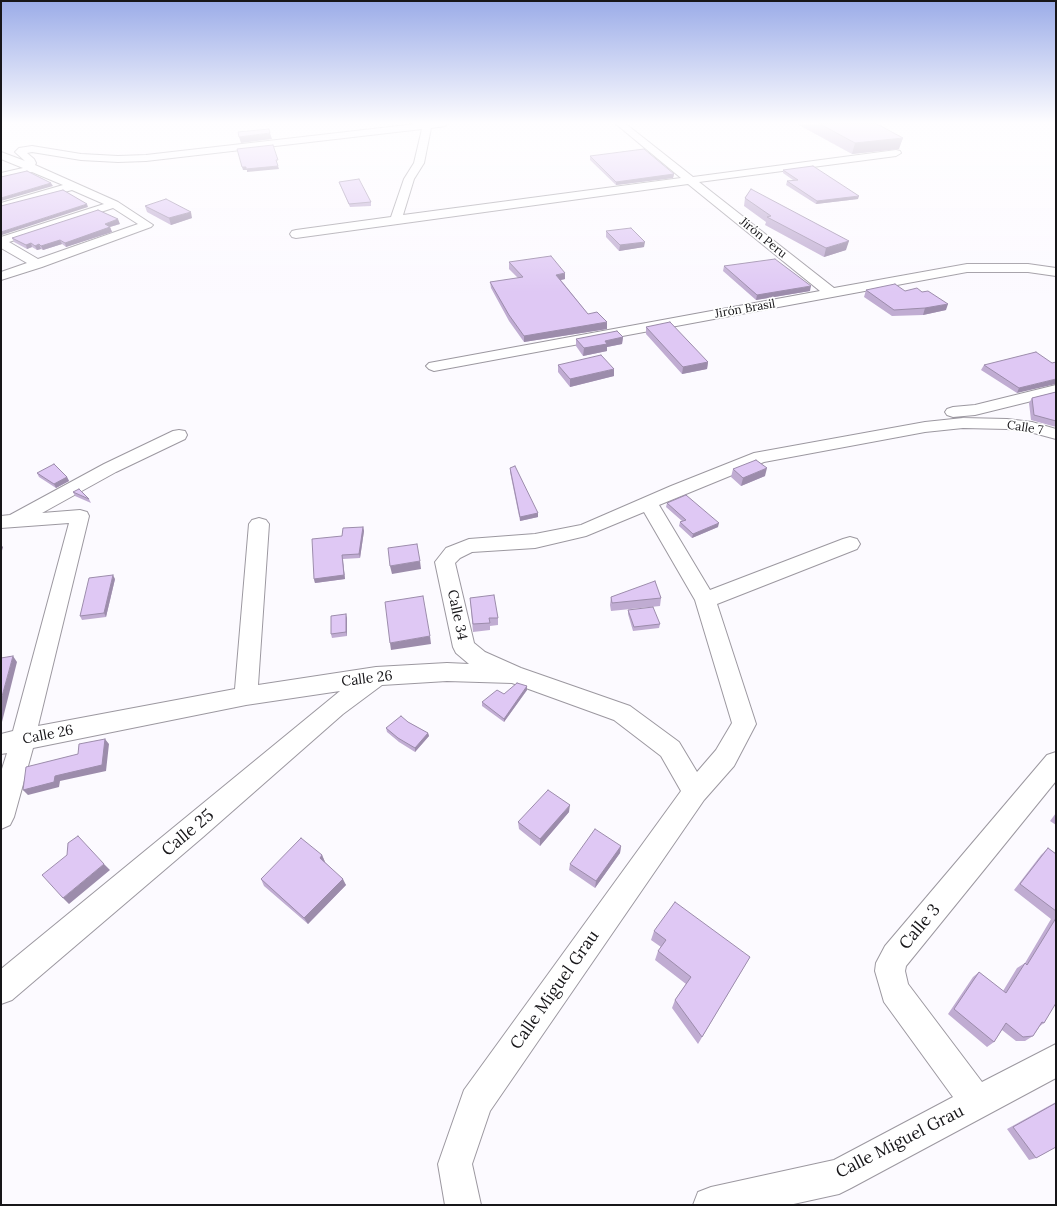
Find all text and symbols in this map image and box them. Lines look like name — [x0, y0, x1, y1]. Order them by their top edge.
street label: Jirón Peru — [737, 215, 789, 261]
street label: Jirón Brasil — [714, 297, 776, 321]
street label: Calle 7 — [1006, 418, 1044, 438]
street label: Calle 34 — [443, 588, 471, 642]
street label: Calle 26 — [340, 668, 394, 690]
street label: Calle 26 — [21, 722, 75, 748]
street label: Calle 25 — [158, 805, 218, 861]
street label: Calle 3 — [895, 900, 945, 954]
street label: Calle Miguel Grau — [506, 926, 604, 1054]
street label: Calle Miguel Grau — [833, 1101, 967, 1183]

